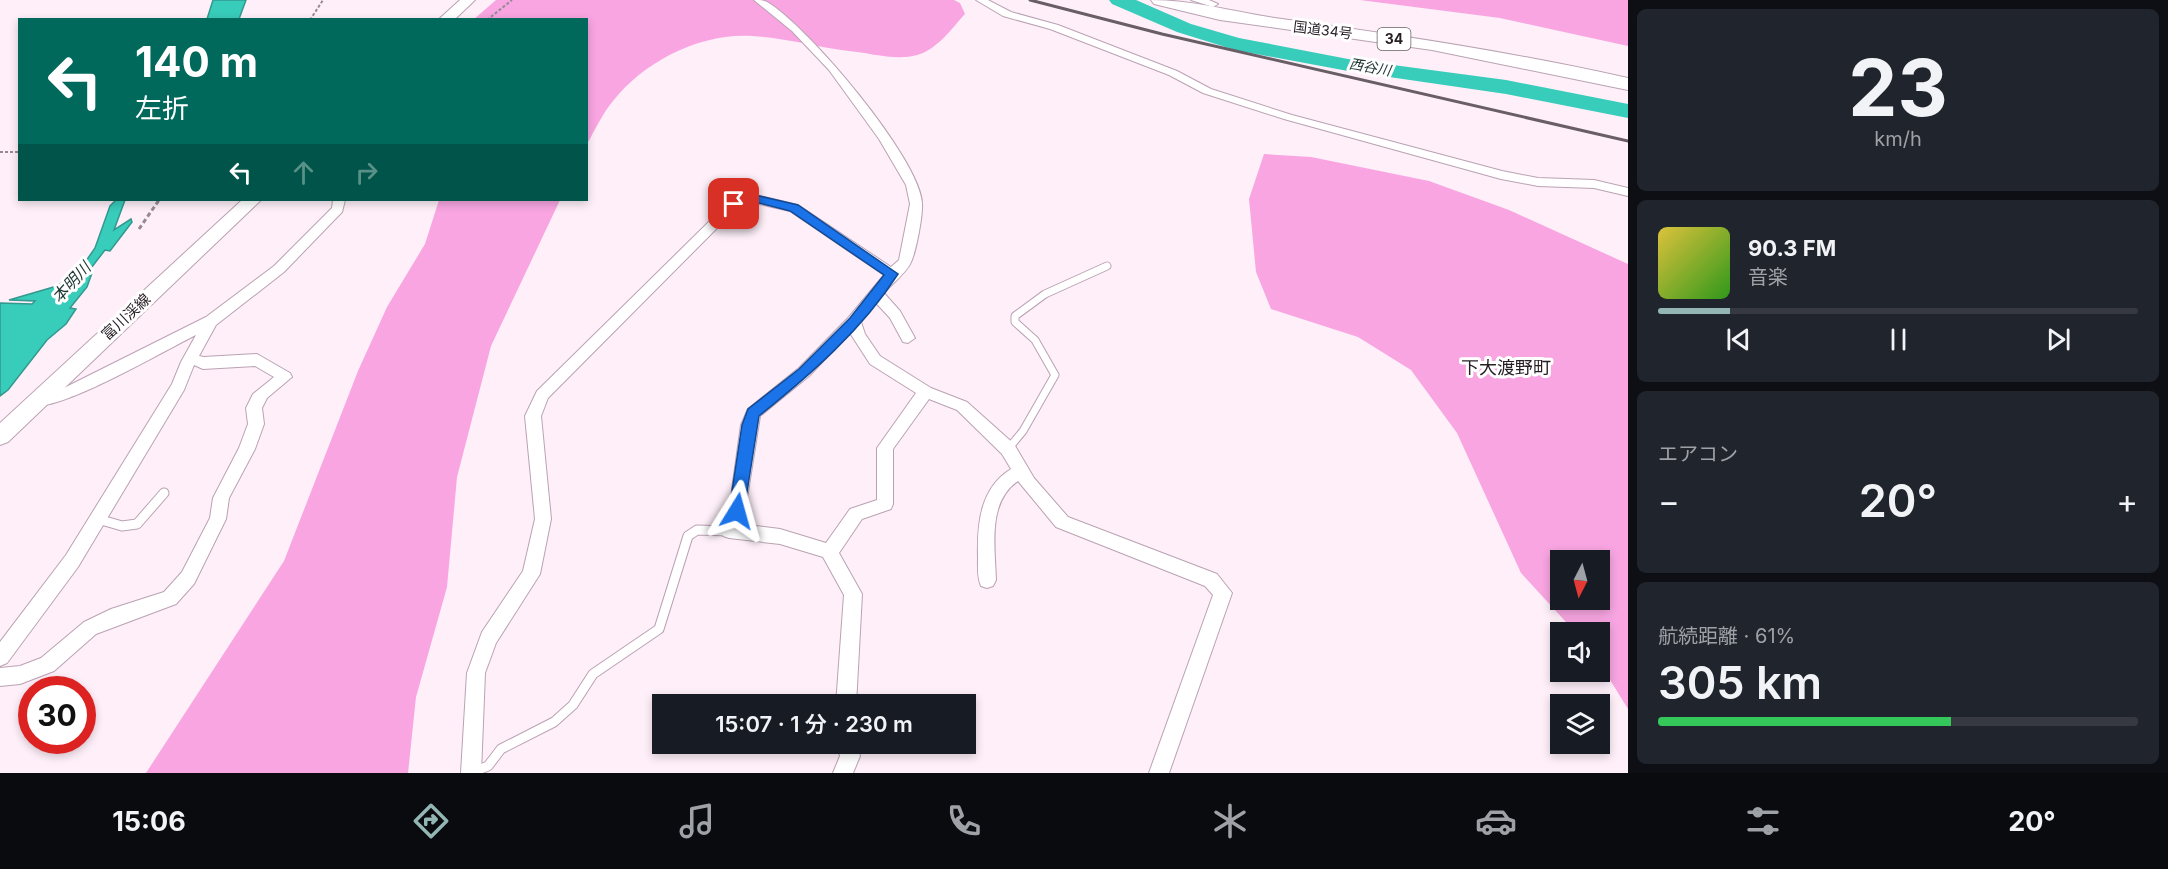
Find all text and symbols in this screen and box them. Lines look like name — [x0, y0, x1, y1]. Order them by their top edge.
street label: 国道34号 — [1292, 17, 1354, 42]
road number: 34 — [1378, 28, 1410, 50]
text: 140 m — [135, 36, 258, 87]
text: 23 — [1848, 40, 1948, 135]
icon: left — [36, 42, 114, 120]
water label: 西谷川 — [1348, 54, 1394, 79]
text: 左折 — [135, 92, 189, 125]
text: km/h — [1874, 127, 1922, 151]
icon: left — [224, 156, 257, 189]
icon: ahead — [287, 156, 320, 189]
icon: right — [350, 156, 383, 189]
pin — [708, 178, 759, 229]
icon: arrive — [717, 187, 750, 220]
text: 90.3 FM — [1748, 235, 1836, 261]
water label: 本明川 — [47, 256, 96, 306]
text: 音楽 — [1748, 265, 1788, 289]
street label: 富川渓線 — [97, 289, 154, 344]
icon: previous — [1722, 323, 1755, 356]
icon: pause — [1882, 323, 1915, 356]
icon: next — [2042, 323, 2075, 356]
district label: 下大渡野町 — [1461, 357, 1551, 378]
text: エアコン — [1658, 442, 1738, 466]
text: 20° — [1859, 473, 1937, 528]
position arrow — [705, 479, 769, 543]
text: − — [1658, 481, 1680, 521]
text: + — [2116, 481, 2138, 521]
north arrow — [1550, 550, 1610, 610]
map controls — [1550, 550, 1610, 754]
button: sound — [1550, 622, 1610, 682]
text: 航続距離 · 61% — [1658, 624, 1795, 648]
text: 305 km — [1658, 655, 1822, 710]
speed limit sign: 30 — [18, 676, 96, 754]
button: layers — [1550, 694, 1610, 754]
text: 15:07 · 1 分 · 230 m — [715, 711, 913, 737]
icon: directions — [410, 800, 452, 842]
icon: music — [676, 800, 718, 842]
icon: phone — [943, 800, 985, 842]
icon: climate — [1209, 800, 1251, 842]
icon: car — [1475, 800, 1517, 842]
icon: filters — [1742, 800, 1784, 842]
text: 15:06 — [112, 805, 186, 838]
text: 20° — [2008, 805, 2056, 838]

